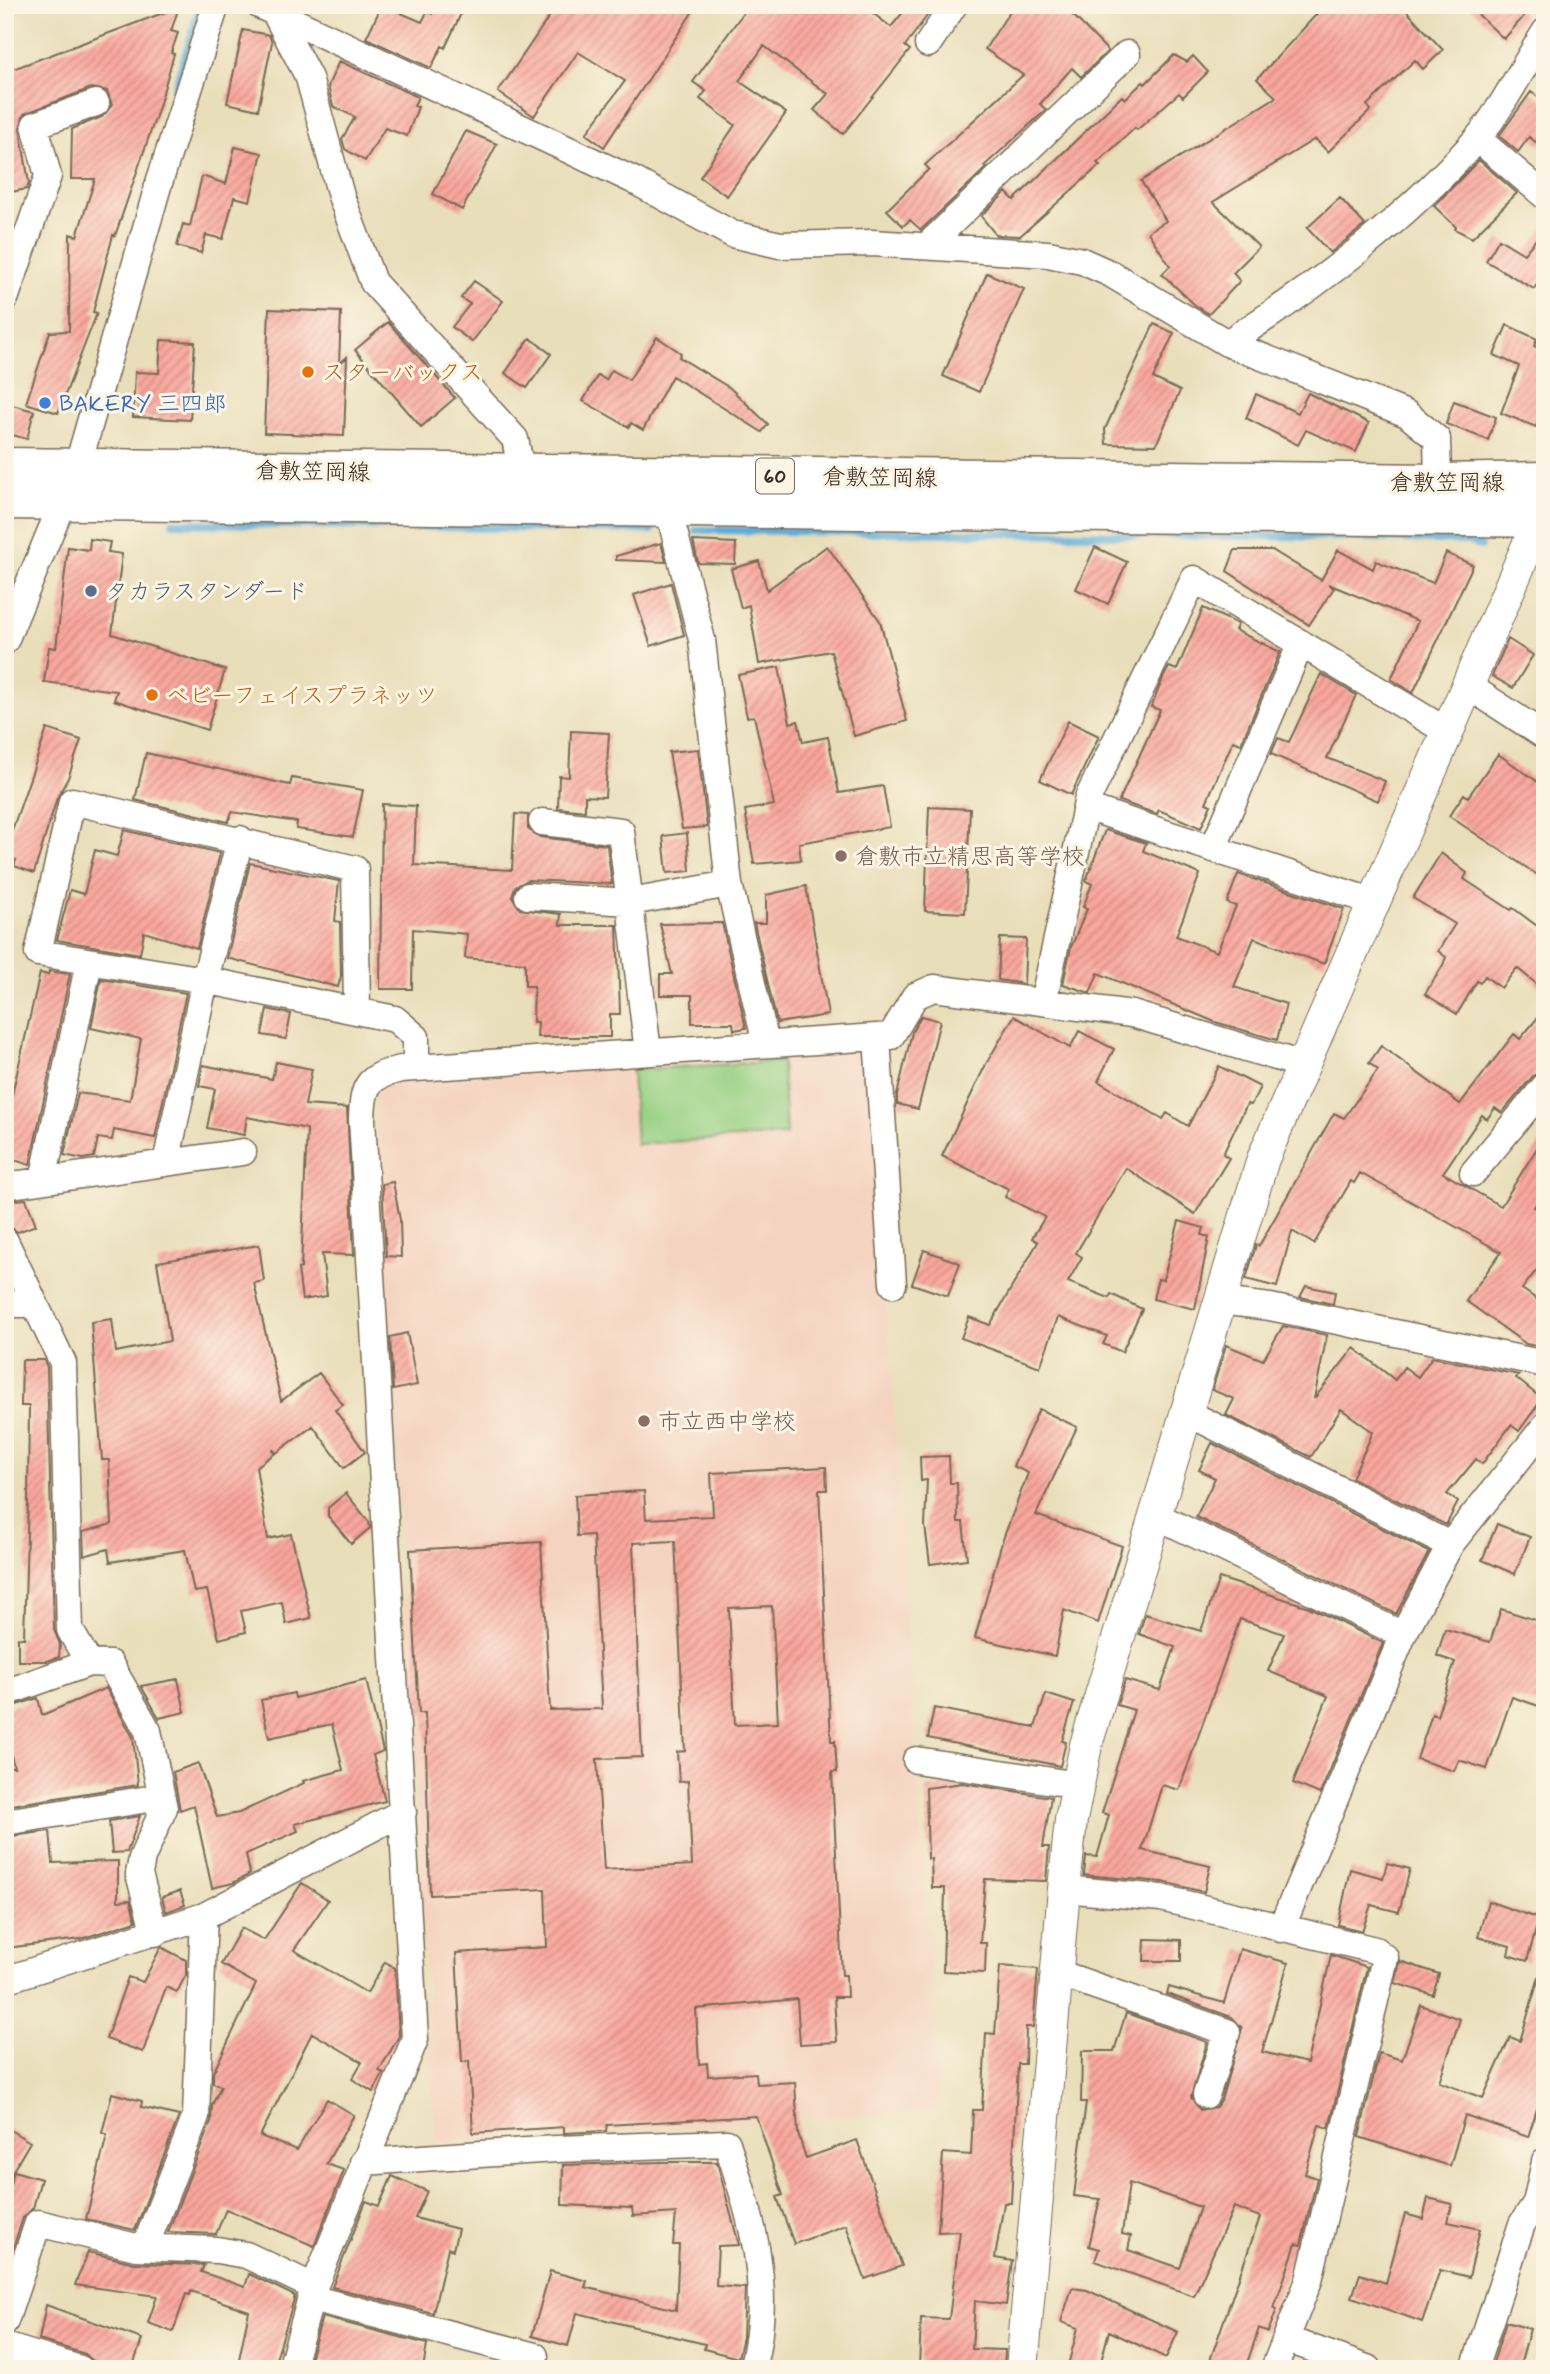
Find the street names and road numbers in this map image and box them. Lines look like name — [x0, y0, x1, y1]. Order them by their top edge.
street label: 倉敷笠岡線 — [255, 457, 371, 489]
road number: 60 — [756, 458, 794, 494]
street label: 倉敷笠岡線 — [822, 463, 938, 495]
street label: 倉敷笠岡線 — [1390, 469, 1505, 499]

